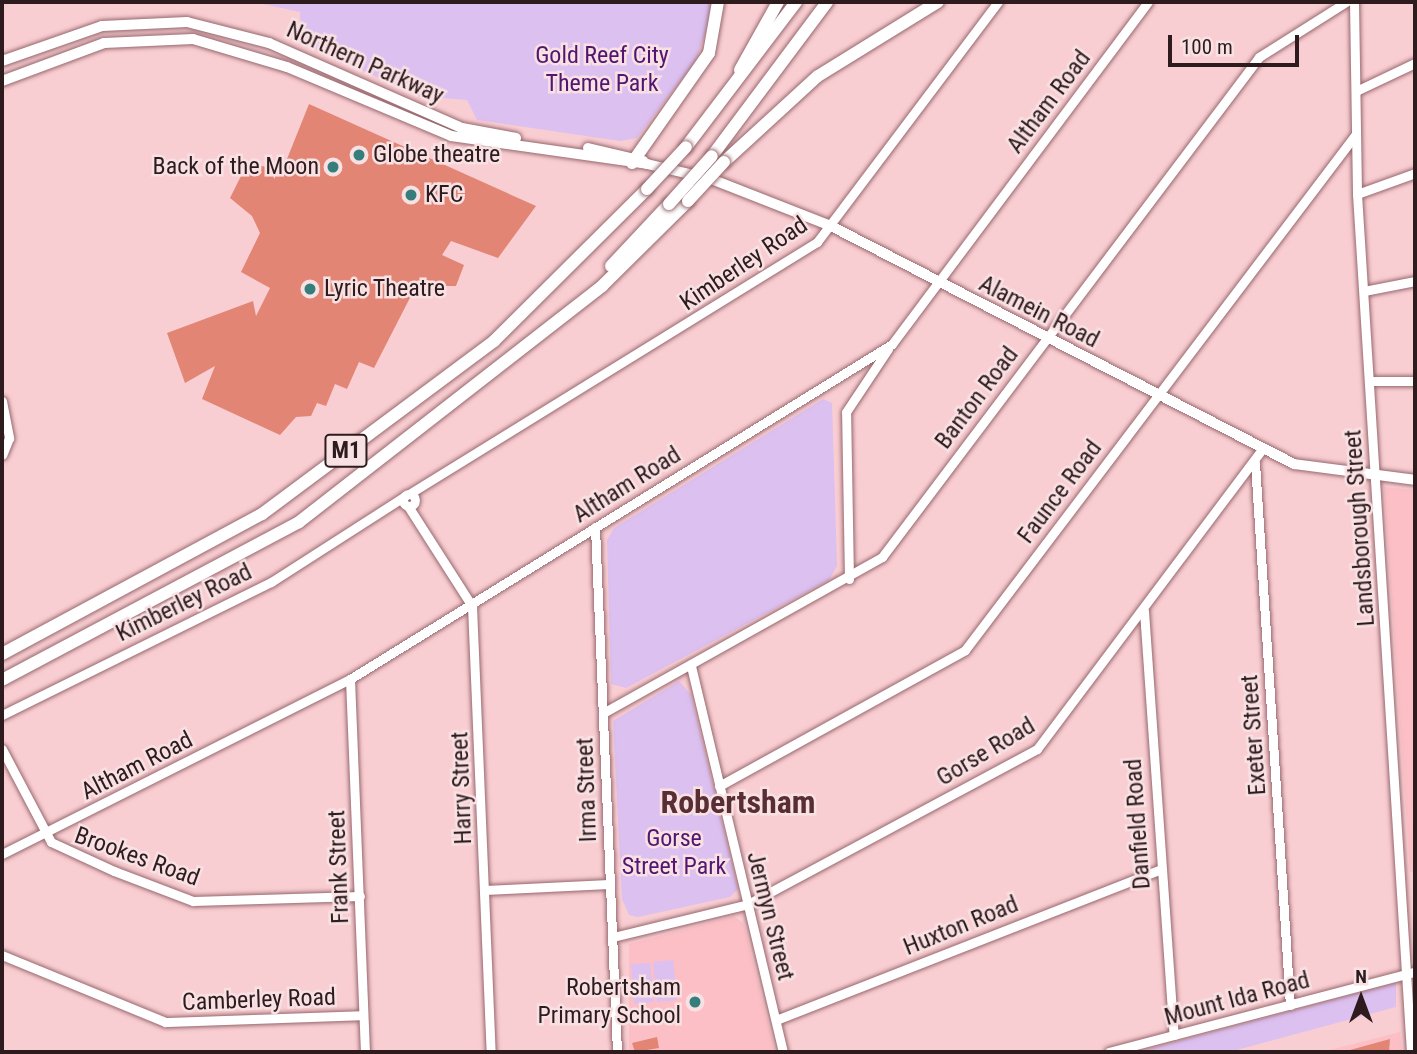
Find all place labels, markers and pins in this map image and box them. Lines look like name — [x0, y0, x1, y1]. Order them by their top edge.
place label: Globe theatre — [373, 141, 500, 169]
marker: Globe theatre — [351, 147, 367, 163]
place label: Back of the Moon — [153, 153, 319, 181]
marker: Back of the Moon — [325, 159, 341, 175]
place label: KFC — [425, 181, 463, 209]
marker: KFC — [403, 187, 419, 203]
place label: Lyric Theatre — [324, 275, 446, 303]
marker: Lyric Theatre — [302, 281, 318, 297]
place label: Robertsham Primary School — [538, 974, 681, 1030]
marker: Robertsham Primary School — [687, 994, 703, 1010]

